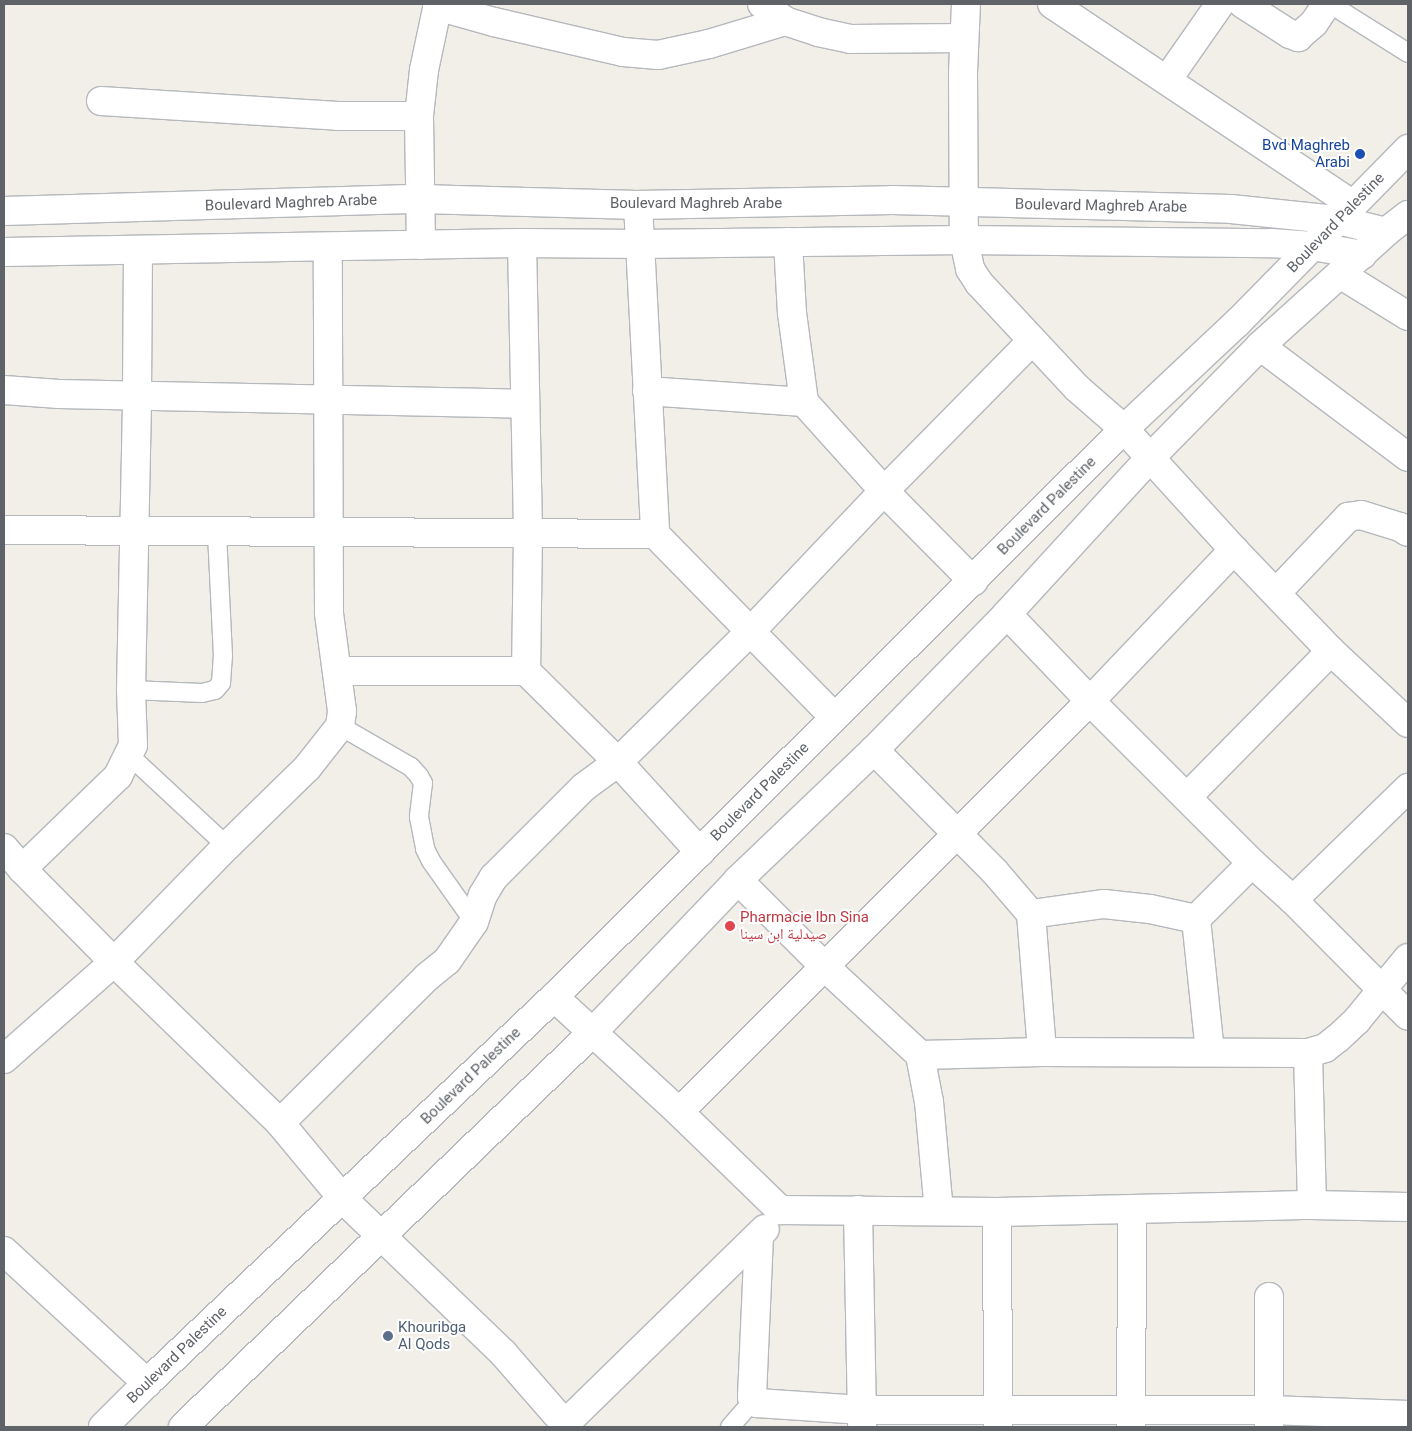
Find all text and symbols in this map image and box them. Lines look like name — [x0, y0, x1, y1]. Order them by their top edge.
place label: Bvd Maghreb Arabi — [1262, 136, 1350, 171]
marker: Bvd Maghreb Arabi — [1354, 148, 1366, 160]
street label: Boulevard Palestine — [1284, 169, 1388, 277]
street label: Boulevard Maghreb Arabe — [205, 191, 377, 215]
street label: Boulevard Maghreb Arabe — [610, 195, 782, 213]
street label: Boulevard Maghreb Arabe — [1015, 195, 1187, 217]
street label: Boulevard Palestine — [994, 453, 1100, 559]
street label: Boulevard Palestine — [707, 739, 813, 845]
place label: Pharmacie Ibn Sina صيدلية ابن سينا — [740, 908, 869, 943]
marker: Pharmacie Ibn Sina صيدلية ابن سينا — [724, 920, 736, 932]
street label: Boulevard Palestine — [417, 1024, 525, 1128]
street label: Boulevard Palestine — [123, 1303, 231, 1407]
place label: Khouribga Al Qods — [398, 1318, 466, 1353]
marker: Khouribga Al Qods — [382, 1330, 394, 1342]

